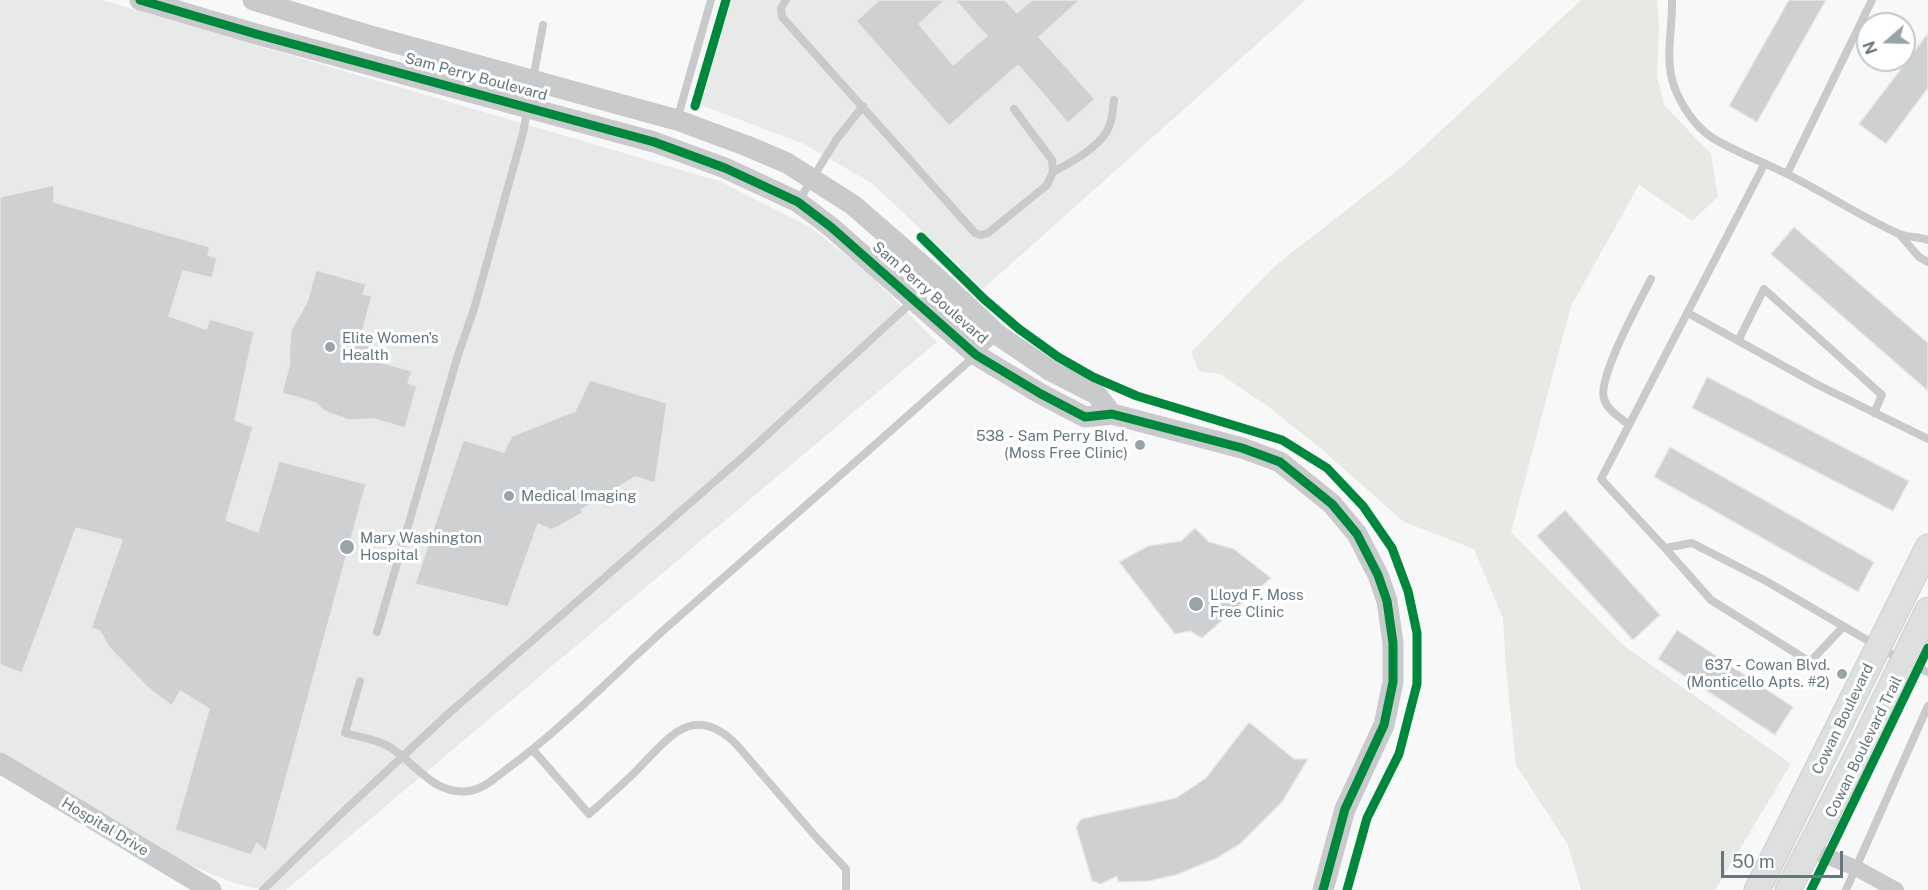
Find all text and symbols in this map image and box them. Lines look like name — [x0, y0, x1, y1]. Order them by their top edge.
north arrow — [1856, 12, 1916, 72]
text: N — [1859, 39, 1882, 57]
street label: Sam Perry Boulevard — [403, 49, 549, 105]
street label: Sam Perry Boulevard — [869, 238, 991, 348]
place label: Elite Women's Health — [342, 329, 439, 364]
marker: Elite Women's Health — [323, 340, 337, 354]
place label: 538 - Sam Perry Blvd. (Moss Free Clinic) — [976, 427, 1128, 462]
marker: 538 - Sam Perry Blvd. (Moss Free Clinic) — [1133, 438, 1147, 452]
place label: Medical Imaging — [521, 487, 637, 505]
marker: Medical Imaging — [502, 489, 516, 503]
place label: Mary Washington Hospital — [360, 529, 482, 564]
marker: Mary Washington Hospital — [338, 538, 356, 556]
place label: Lloyd F. Moss Free Clinic — [1210, 586, 1303, 621]
marker: Lloyd F. Moss Free Clinic — [1187, 595, 1205, 613]
place label: 637 - Cowan Blvd. (Monticello Apts. #2) — [1687, 656, 1830, 691]
street label: Cowan Boulevard — [1808, 661, 1878, 777]
marker: 637 - Cowan Blvd. (Monticello Apts. #2) — [1835, 667, 1849, 681]
street label: Cowan Boulevard Trail — [1822, 673, 1906, 821]
street label: Hospital Drive — [58, 794, 152, 860]
scale bar — [1724, 839, 1846, 877]
text: 50 m — [1732, 851, 1775, 872]

